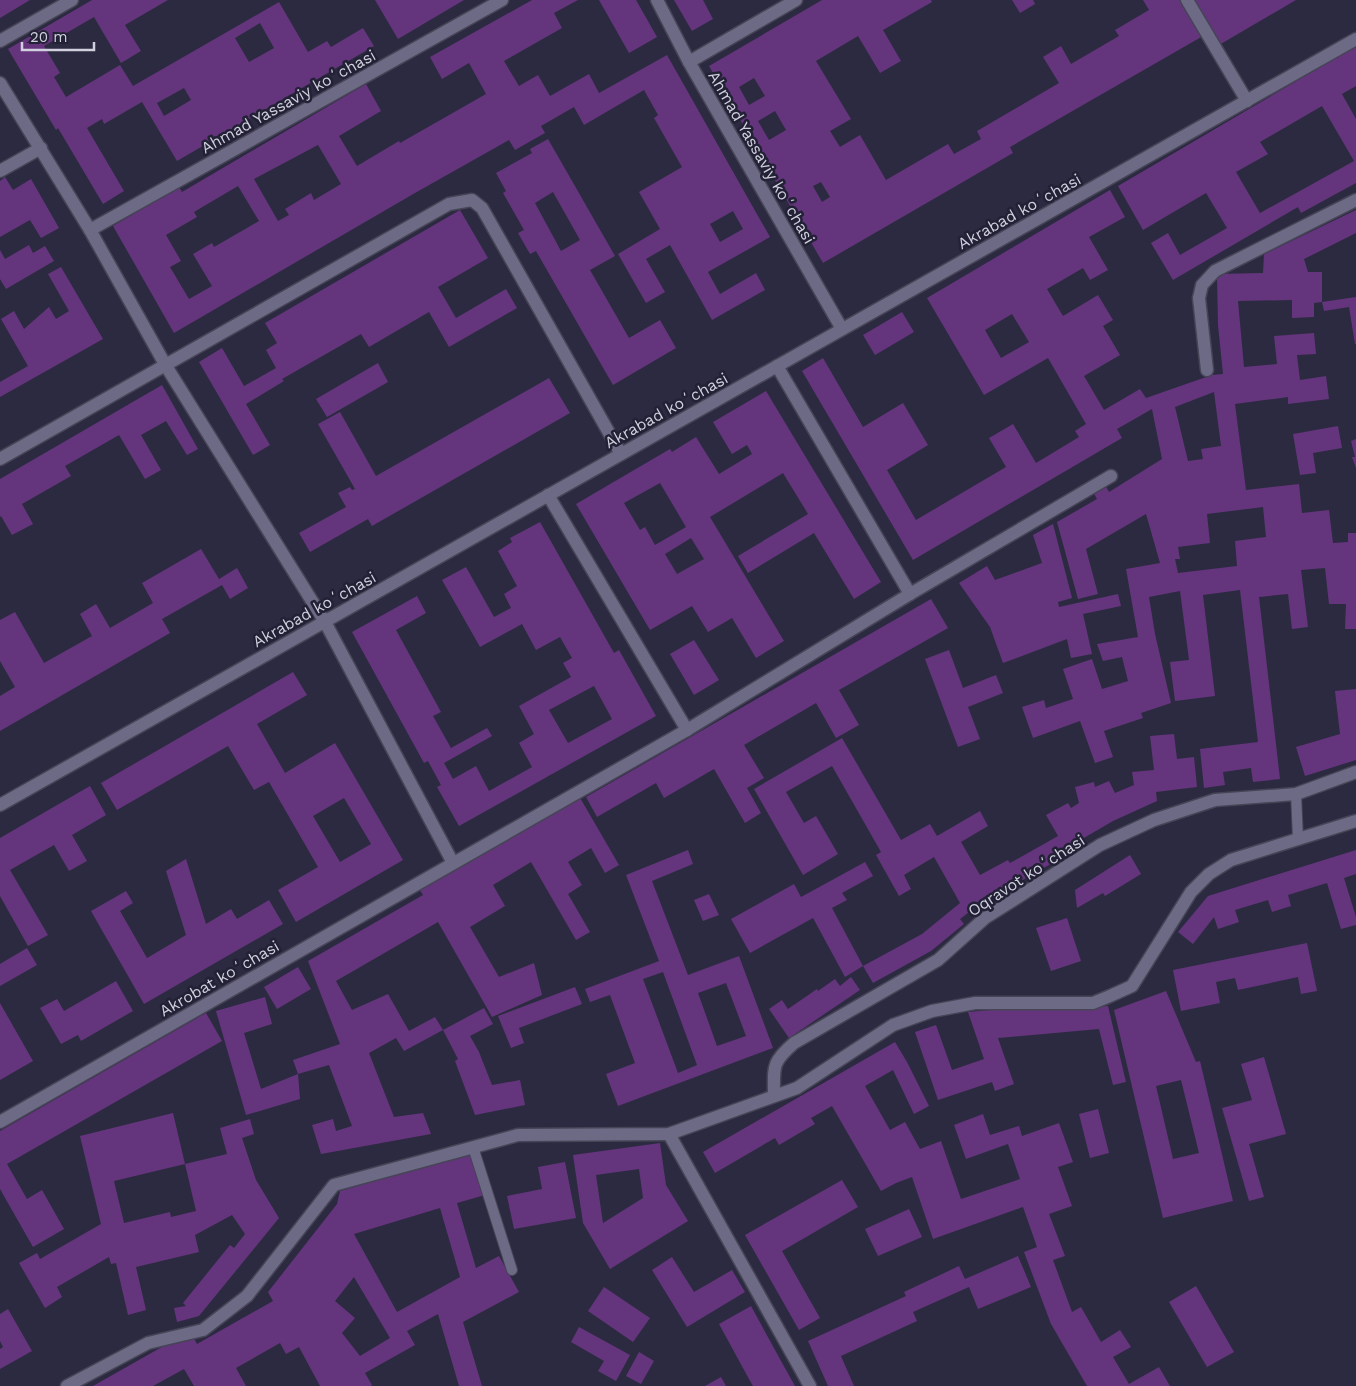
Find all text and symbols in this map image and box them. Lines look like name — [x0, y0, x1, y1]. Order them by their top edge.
scale bar — [22, 20, 95, 52]
text: 20 m — [30, 28, 68, 46]
street label: Ahmad Yassaviy koʻchasi — [198, 45, 379, 157]
street label: Ahmad Yassaviy koʻchasi — [704, 67, 819, 247]
street label: Akrabad koʻchasi — [954, 170, 1084, 253]
street label: Akrabad koʻchasi — [601, 369, 731, 452]
street label: Akrabad koʻchasi — [249, 568, 379, 651]
street label: Oqravot koʻchasi — [964, 831, 1088, 920]
street label: Akrobat koʻchasi — [156, 936, 282, 1020]

